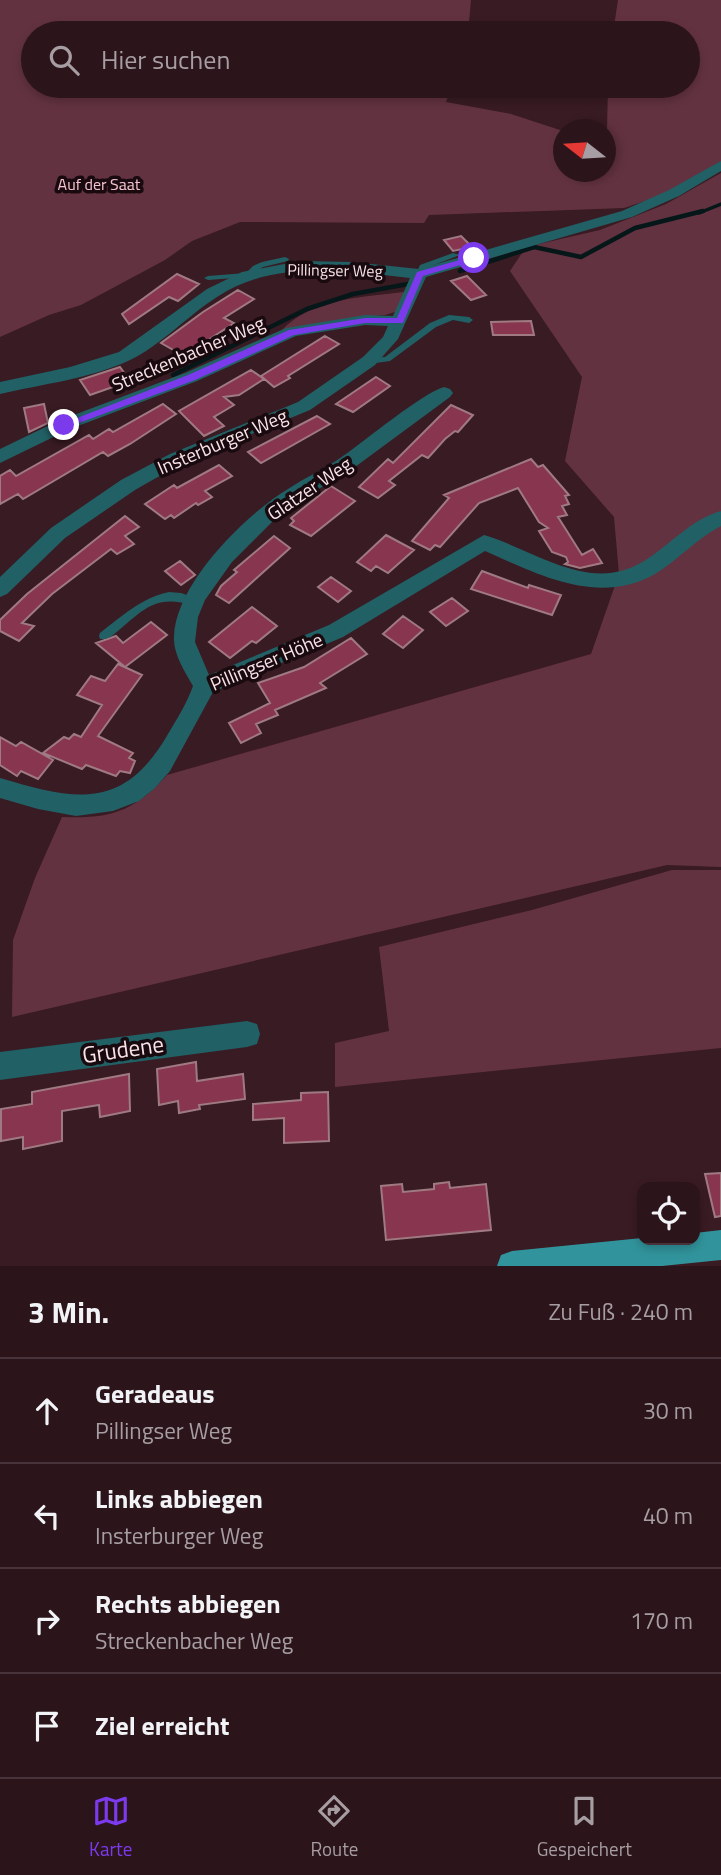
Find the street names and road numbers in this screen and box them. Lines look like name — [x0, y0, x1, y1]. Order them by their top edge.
street label: Pillingser Weg — [287, 257, 383, 283]
street label: Streckenbacher Weg — [107, 308, 269, 398]
street label: Insterburger Weg — [152, 400, 292, 482]
street label: Glatzer Weg — [261, 449, 358, 527]
street label: Pillingser Höhe — [205, 624, 327, 698]
street label: Grudene — [80, 1026, 166, 1072]

